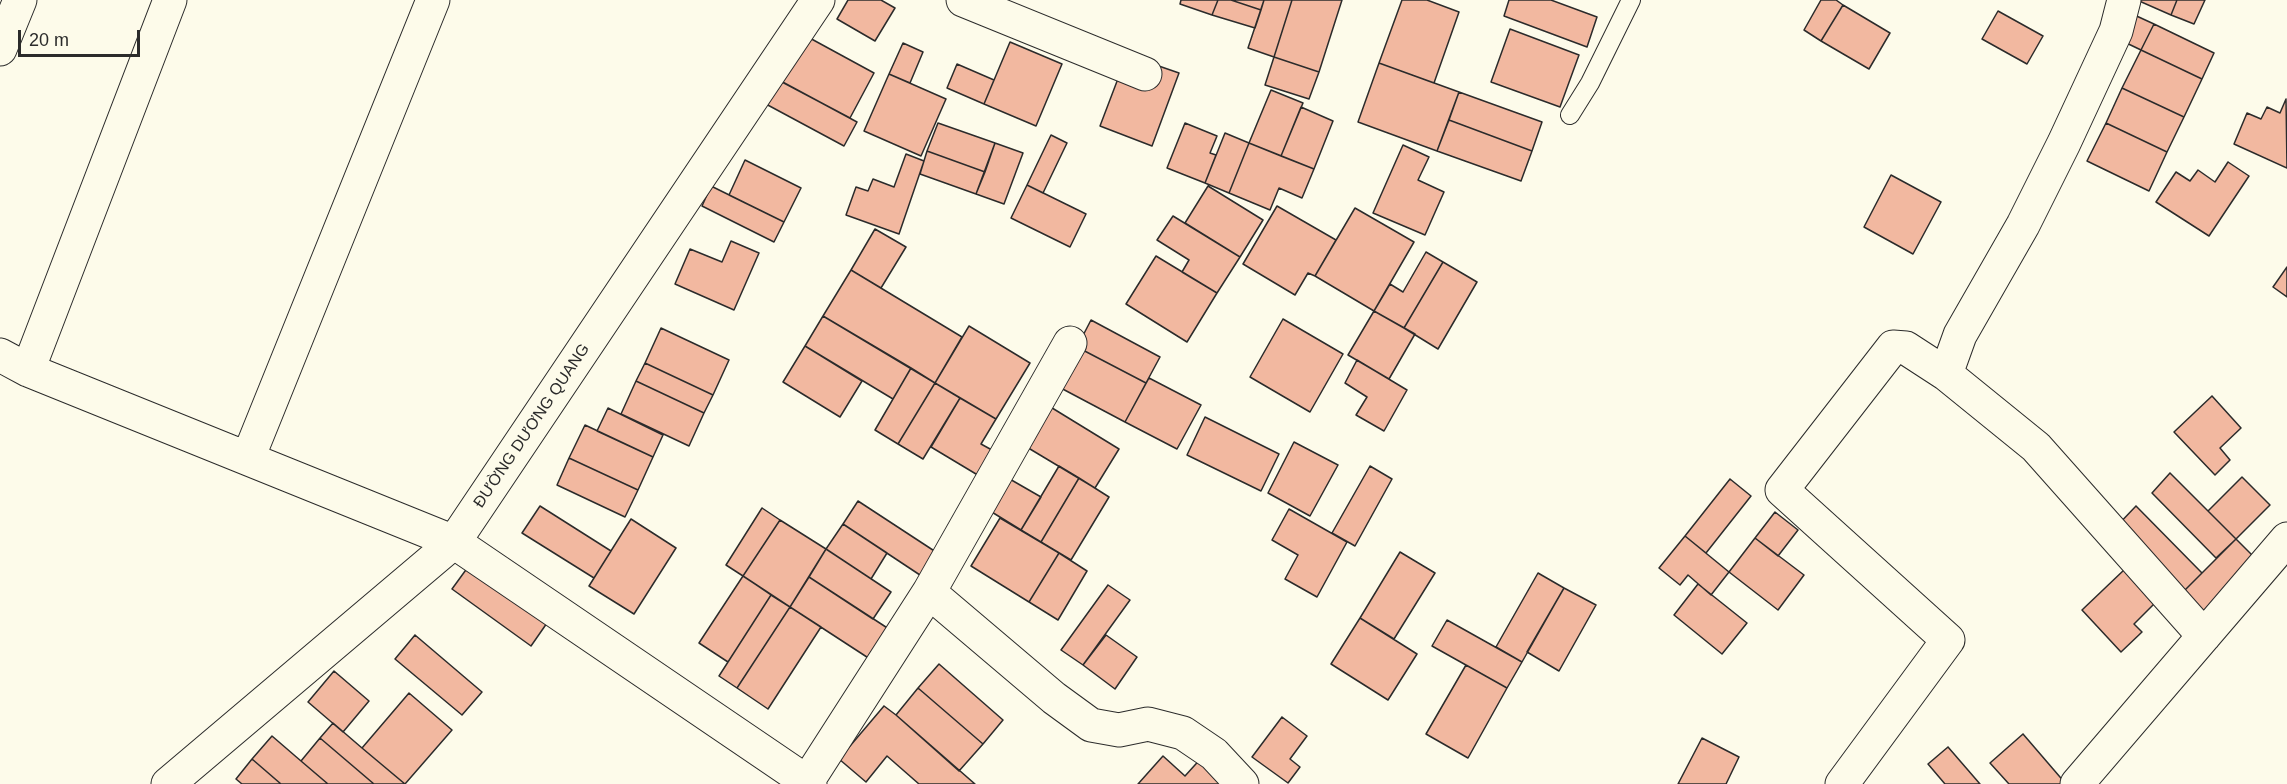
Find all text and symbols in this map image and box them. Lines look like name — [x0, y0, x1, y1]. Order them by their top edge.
scale bar — [21, 18, 142, 56]
text: 20 m — [29, 30, 69, 50]
street label: ĐƯỜNG DƯƠNG QUANG — [470, 340, 594, 512]

